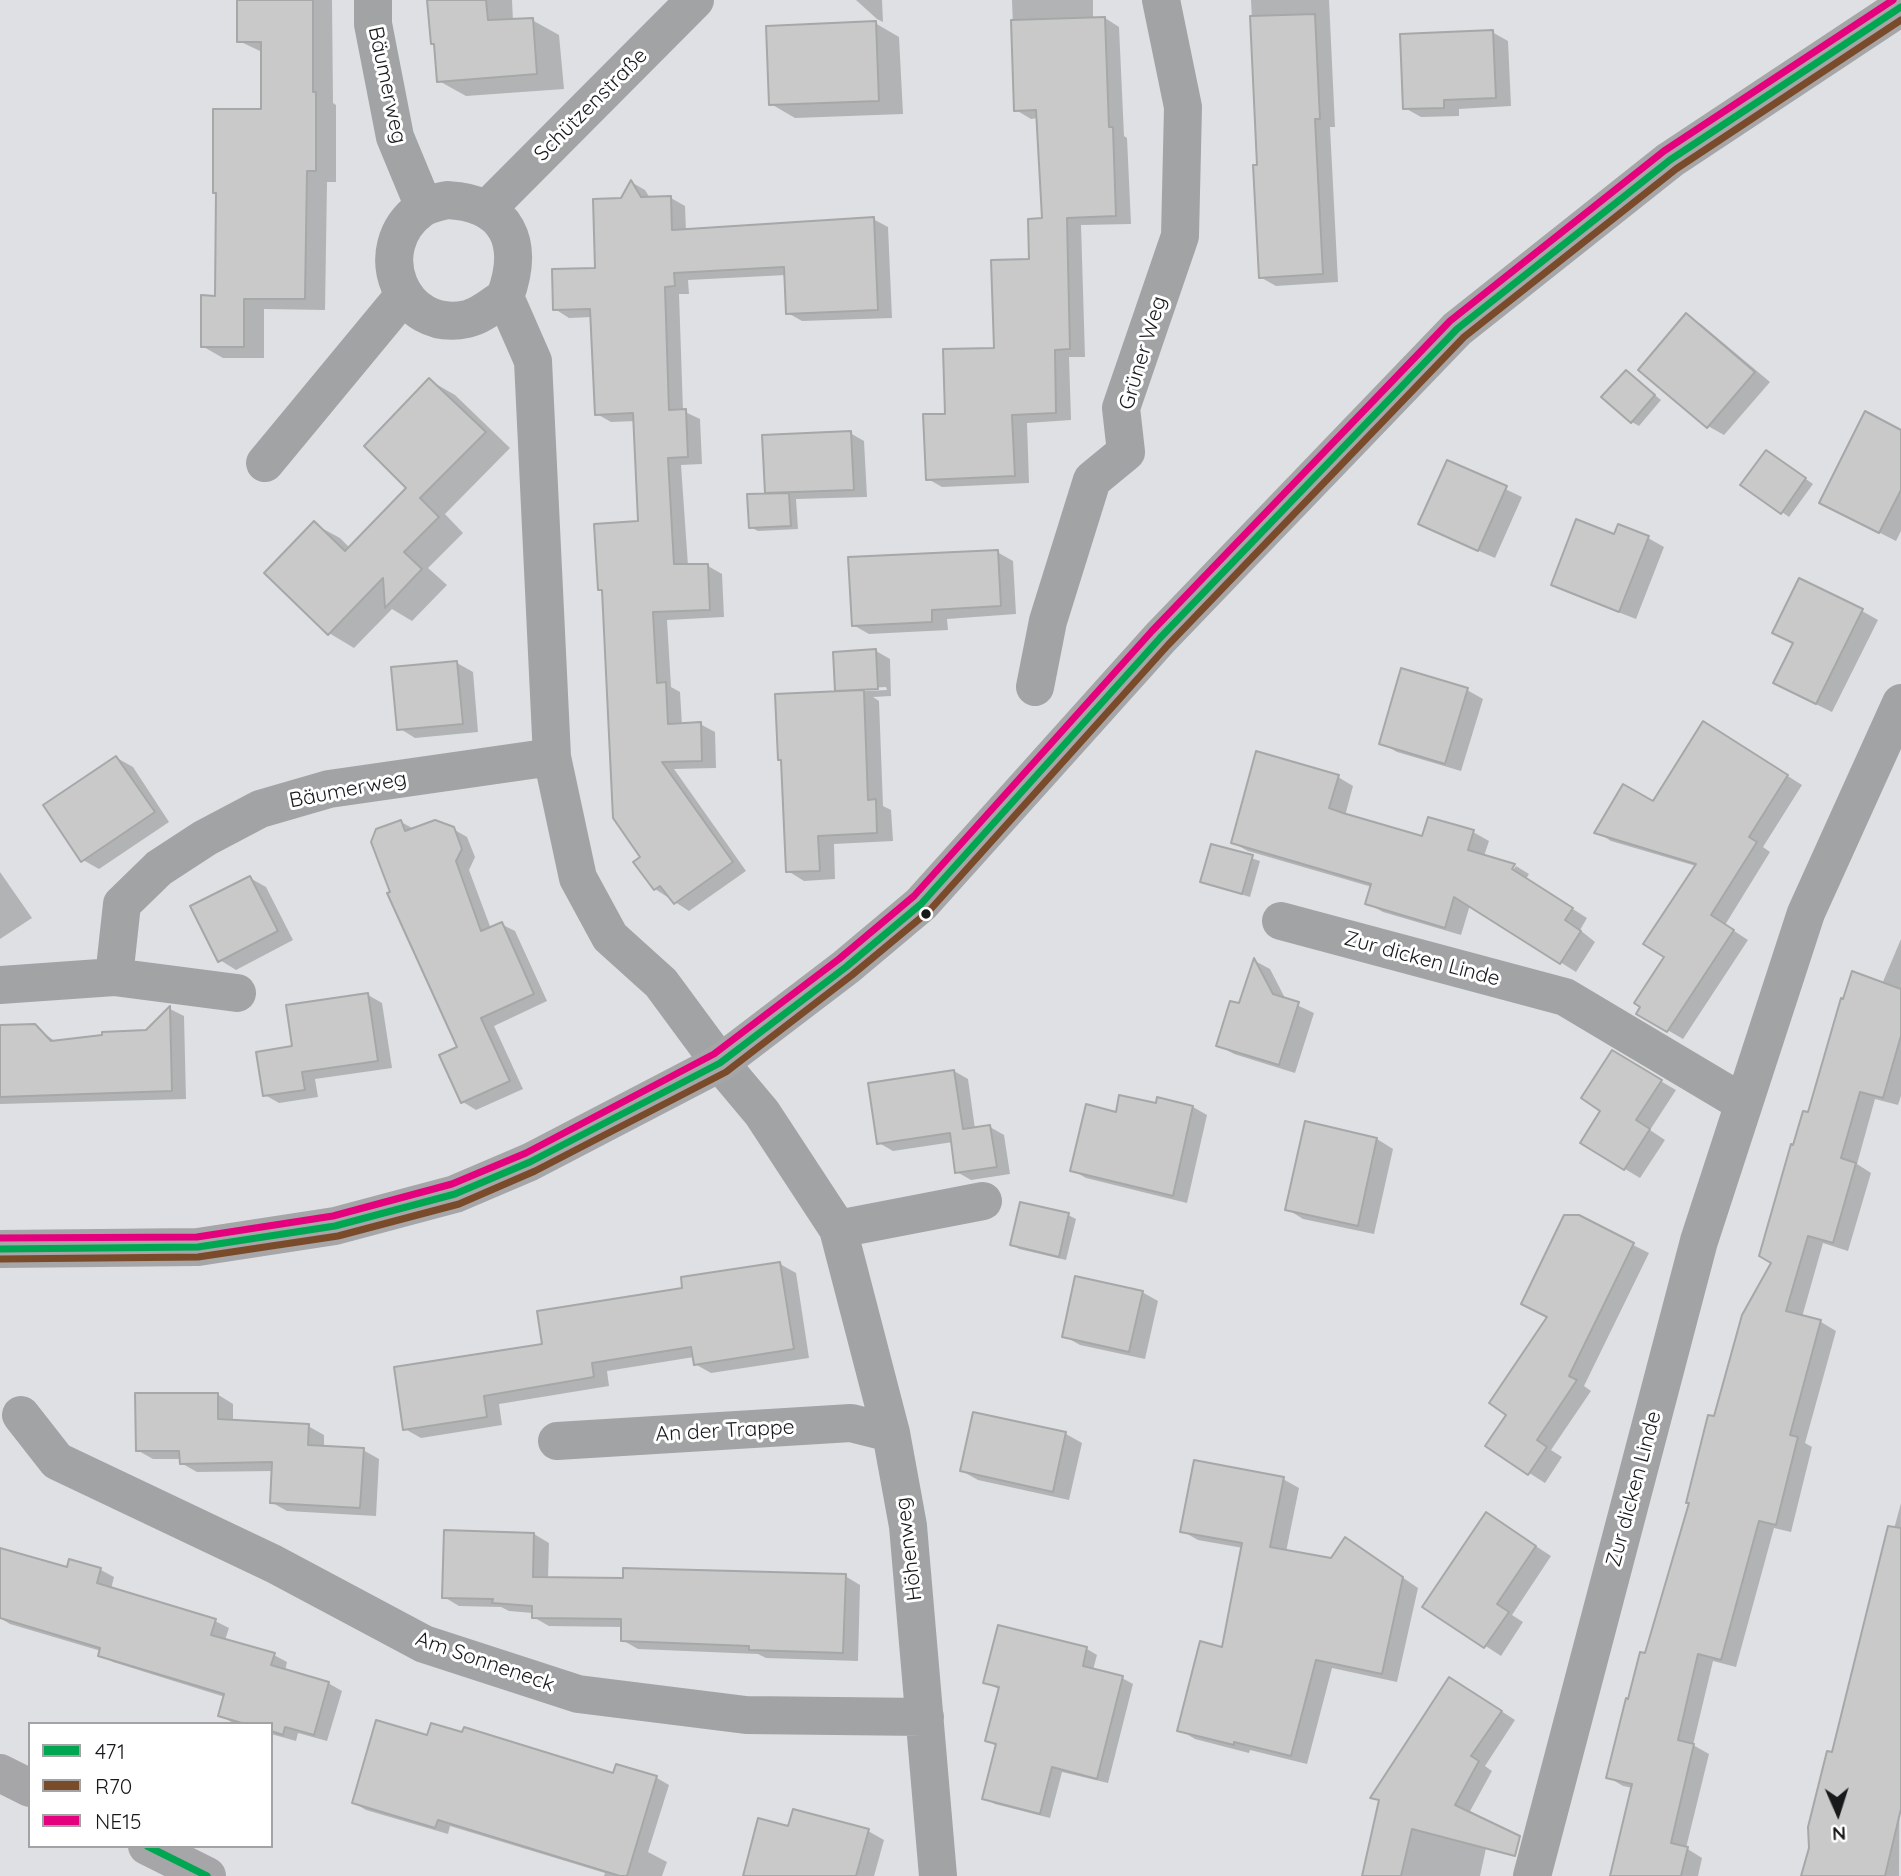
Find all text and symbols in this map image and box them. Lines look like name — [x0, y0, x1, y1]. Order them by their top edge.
street label: Bäumerweg — [362, 24, 412, 146]
street label: Schützenstraße — [529, 43, 653, 167]
street label: Grüner Weg — [1114, 293, 1172, 413]
street label: Bäumerweg — [287, 766, 409, 814]
unlabelled marker — [919, 907, 933, 921]
street label: Zur dicken Linde — [1341, 926, 1503, 992]
street label: Zur dicken Linde — [1601, 1408, 1667, 1570]
street label: An der Trappe — [655, 1415, 795, 1447]
street label: Höhenweg — [890, 1496, 928, 1602]
street label: Am Sonneneck — [412, 1626, 558, 1698]
legend — [28, 1722, 273, 1848]
text: 471 — [95, 1738, 125, 1764]
text: R70 — [95, 1773, 132, 1799]
north arrow — [1803, 1778, 1873, 1848]
text: NE15 — [95, 1808, 141, 1834]
text: N — [1831, 1822, 1847, 1846]

